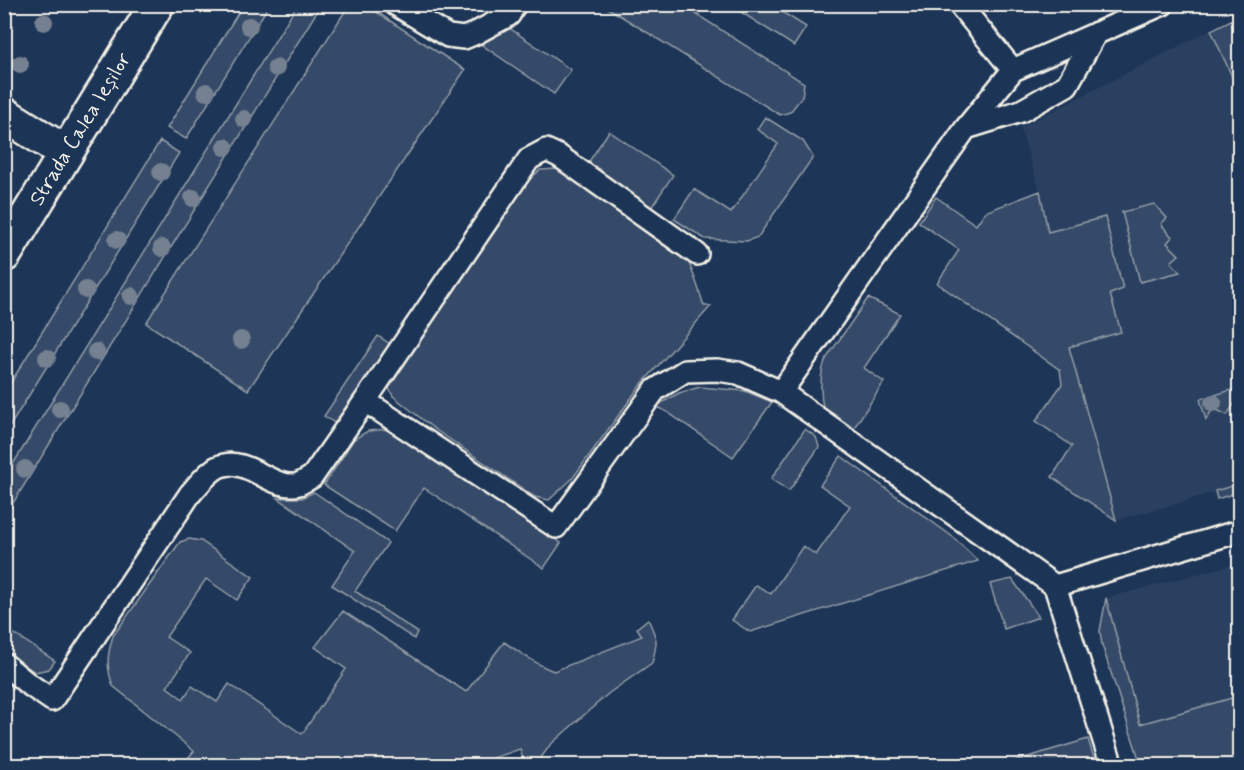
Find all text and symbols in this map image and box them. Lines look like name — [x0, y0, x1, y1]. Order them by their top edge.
street label: Strada Calea Ieșilor — [23, 47, 138, 211]

